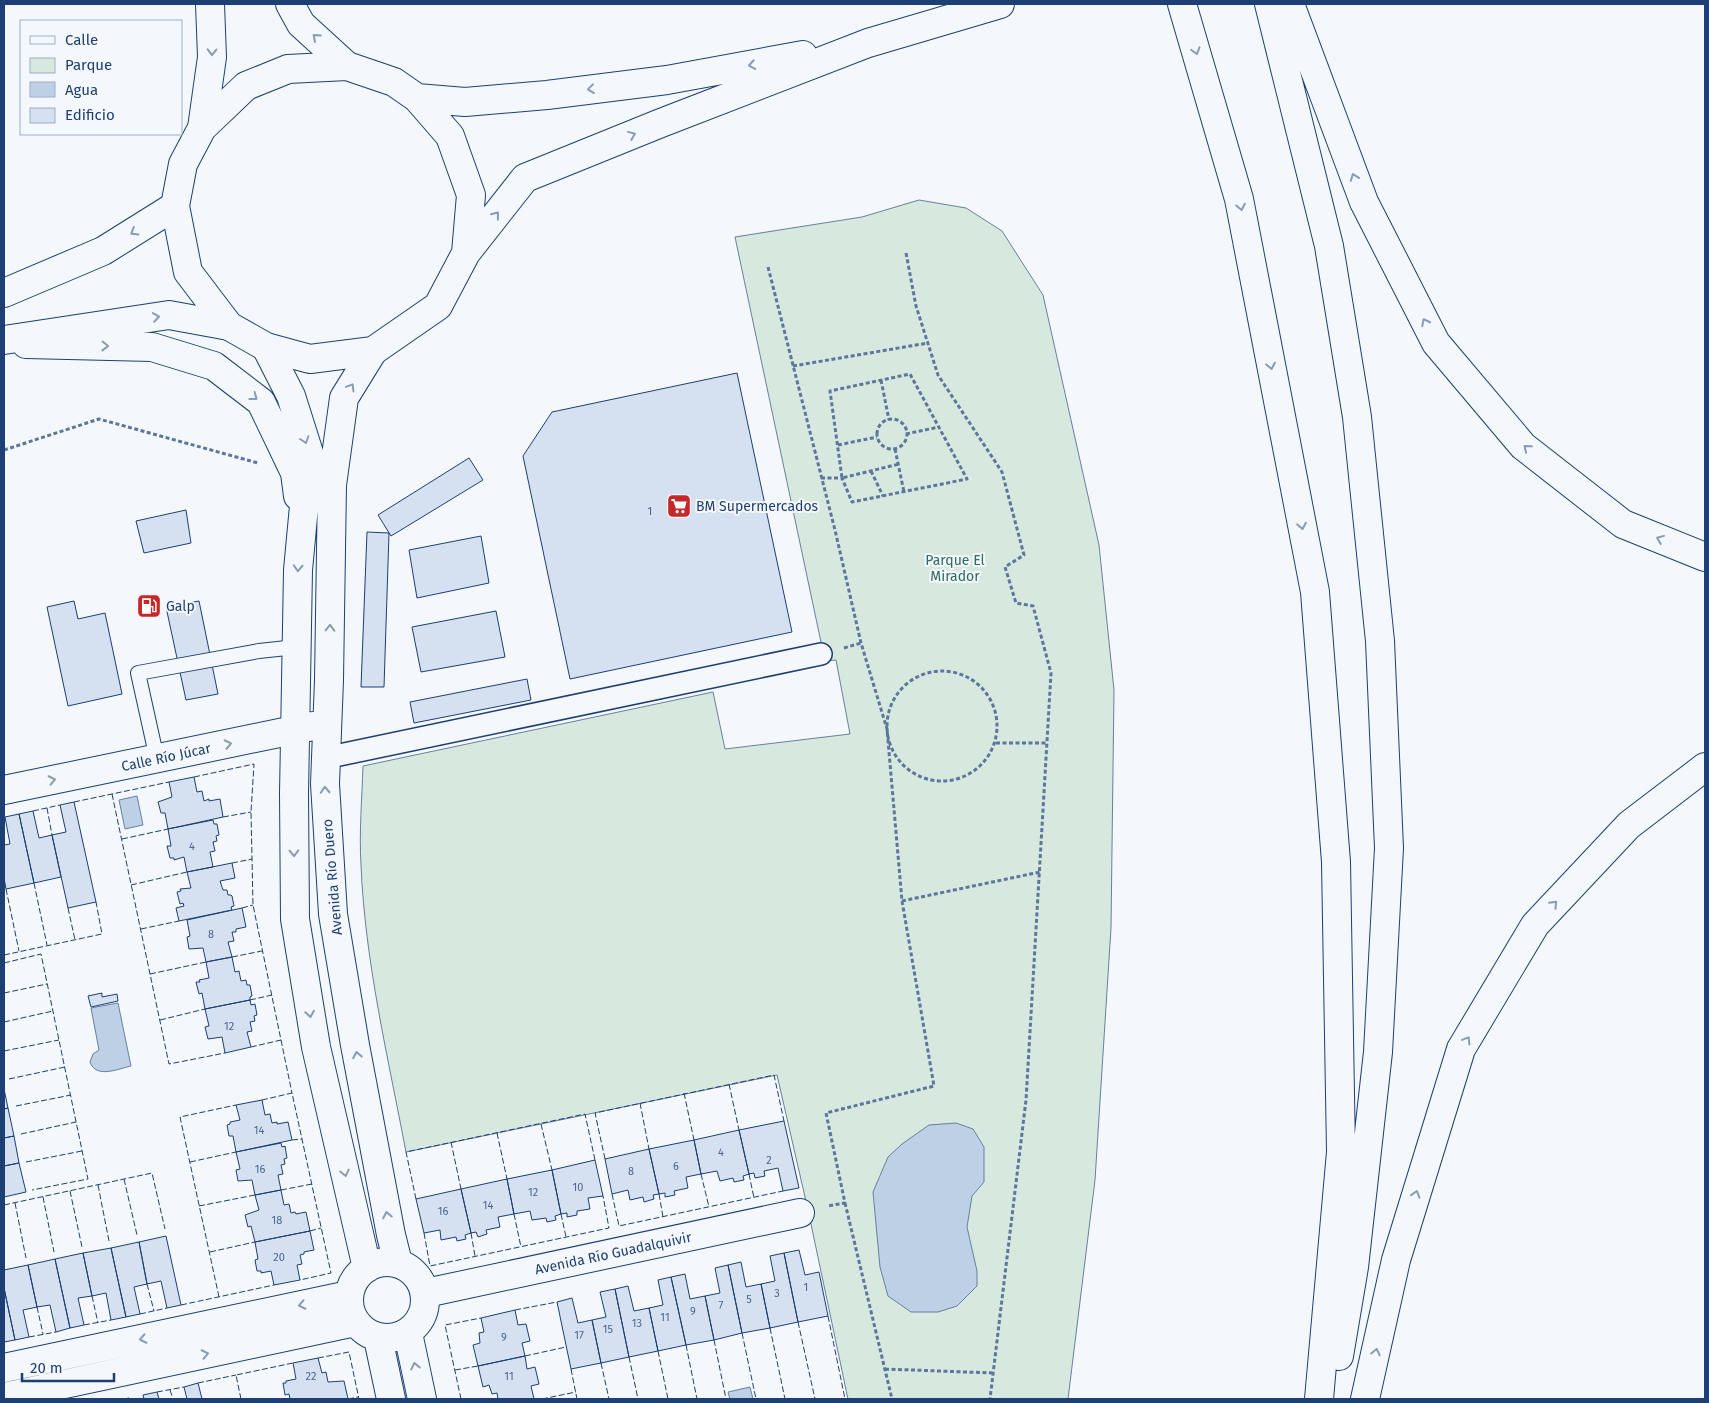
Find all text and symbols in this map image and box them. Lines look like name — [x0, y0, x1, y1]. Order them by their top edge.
legend — [20, 20, 182, 135]
text: Calle — [65, 31, 98, 49]
one-way arrow — [312, 34, 321, 43]
one-way arrow — [1190, 46, 1201, 55]
one-way arrow — [207, 49, 217, 57]
text: Parque — [65, 56, 112, 74]
one-way arrow — [747, 59, 756, 69]
text: Agua — [65, 81, 98, 99]
one-way arrow — [587, 83, 595, 94]
text: Edificio — [65, 106, 115, 124]
one-way arrow — [627, 131, 636, 141]
one-way arrow — [1350, 173, 1360, 181]
one-way arrow — [1235, 202, 1245, 211]
one-way arrow — [490, 211, 499, 221]
one-way arrow — [130, 225, 139, 235]
one-way arrow — [151, 312, 160, 322]
one-way arrow — [1421, 319, 1431, 328]
one-way arrow — [102, 341, 109, 351]
one-way arrow — [1266, 362, 1276, 371]
one-way arrow — [345, 383, 354, 392]
one-way arrow — [248, 391, 257, 399]
one-way arrow — [299, 435, 309, 444]
one-way arrow — [1523, 445, 1532, 454]
supermarket icon: BM Supermercados — [666, 493, 692, 519]
place label: BM Supermercados — [696, 498, 819, 515]
house number: 1 — [648, 505, 652, 518]
one-way arrow — [1296, 522, 1307, 530]
one-way arrow — [1656, 535, 1665, 545]
park label: Parque El Mirador — [925, 552, 985, 585]
one-way arrow — [293, 564, 304, 572]
fuel station icon: Galp — [136, 593, 162, 619]
place label: Galp — [166, 598, 195, 615]
one-way arrow — [325, 624, 335, 632]
one-way arrow — [223, 739, 232, 750]
street label: Calle Río Júcar — [120, 740, 213, 775]
one-way arrow — [47, 776, 56, 786]
one-way arrow — [320, 786, 331, 794]
street label: Avenida Río Duero — [319, 818, 346, 936]
house number: 4 — [189, 840, 195, 853]
one-way arrow — [289, 850, 299, 857]
one-way arrow — [1548, 901, 1557, 910]
house number: 8 — [208, 928, 214, 941]
one-way arrow — [305, 1010, 315, 1018]
house number: 12 — [224, 1020, 234, 1033]
one-way arrow — [1460, 1037, 1470, 1046]
one-way arrow — [352, 1051, 363, 1060]
house number: 14 — [254, 1124, 264, 1137]
house number: 4 — [718, 1146, 724, 1159]
house number: 2 — [766, 1154, 772, 1167]
house number: 6 — [673, 1160, 679, 1173]
house number: 16 — [255, 1163, 265, 1176]
house number: 8 — [628, 1165, 634, 1178]
one-way arrow — [339, 1168, 350, 1177]
house number: 10 — [573, 1181, 583, 1194]
house number: 12 — [528, 1186, 538, 1199]
one-way arrow — [1411, 1191, 1421, 1199]
house number: 14 — [483, 1199, 493, 1212]
house number: 16 — [438, 1205, 448, 1218]
one-way arrow — [382, 1211, 393, 1220]
house number: 18 — [272, 1214, 282, 1227]
street label: Avenida Río Guadalquivir — [533, 1228, 694, 1278]
house number: 20 — [273, 1251, 285, 1264]
house number: 1 — [804, 1281, 808, 1294]
house number: 3 — [774, 1287, 780, 1300]
house number: 5 — [746, 1293, 752, 1306]
one-way arrow — [297, 1299, 306, 1310]
house number: 7 — [719, 1299, 724, 1312]
house number: 9 — [690, 1305, 696, 1318]
house number: 11 — [660, 1311, 670, 1324]
house number: 13 — [632, 1317, 642, 1330]
house number: 15 — [603, 1323, 614, 1336]
house number: 17 — [574, 1329, 584, 1342]
house number: 9 — [501, 1331, 507, 1344]
one-way arrow — [138, 1333, 147, 1344]
one-way arrow — [1370, 1347, 1381, 1356]
one-way arrow — [201, 1349, 210, 1360]
scale bar — [22, 1350, 115, 1382]
text: 20 m — [30, 1359, 63, 1377]
one-way arrow — [410, 1362, 421, 1371]
house number: 22 — [306, 1370, 316, 1383]
house number: 11 — [504, 1370, 514, 1383]

